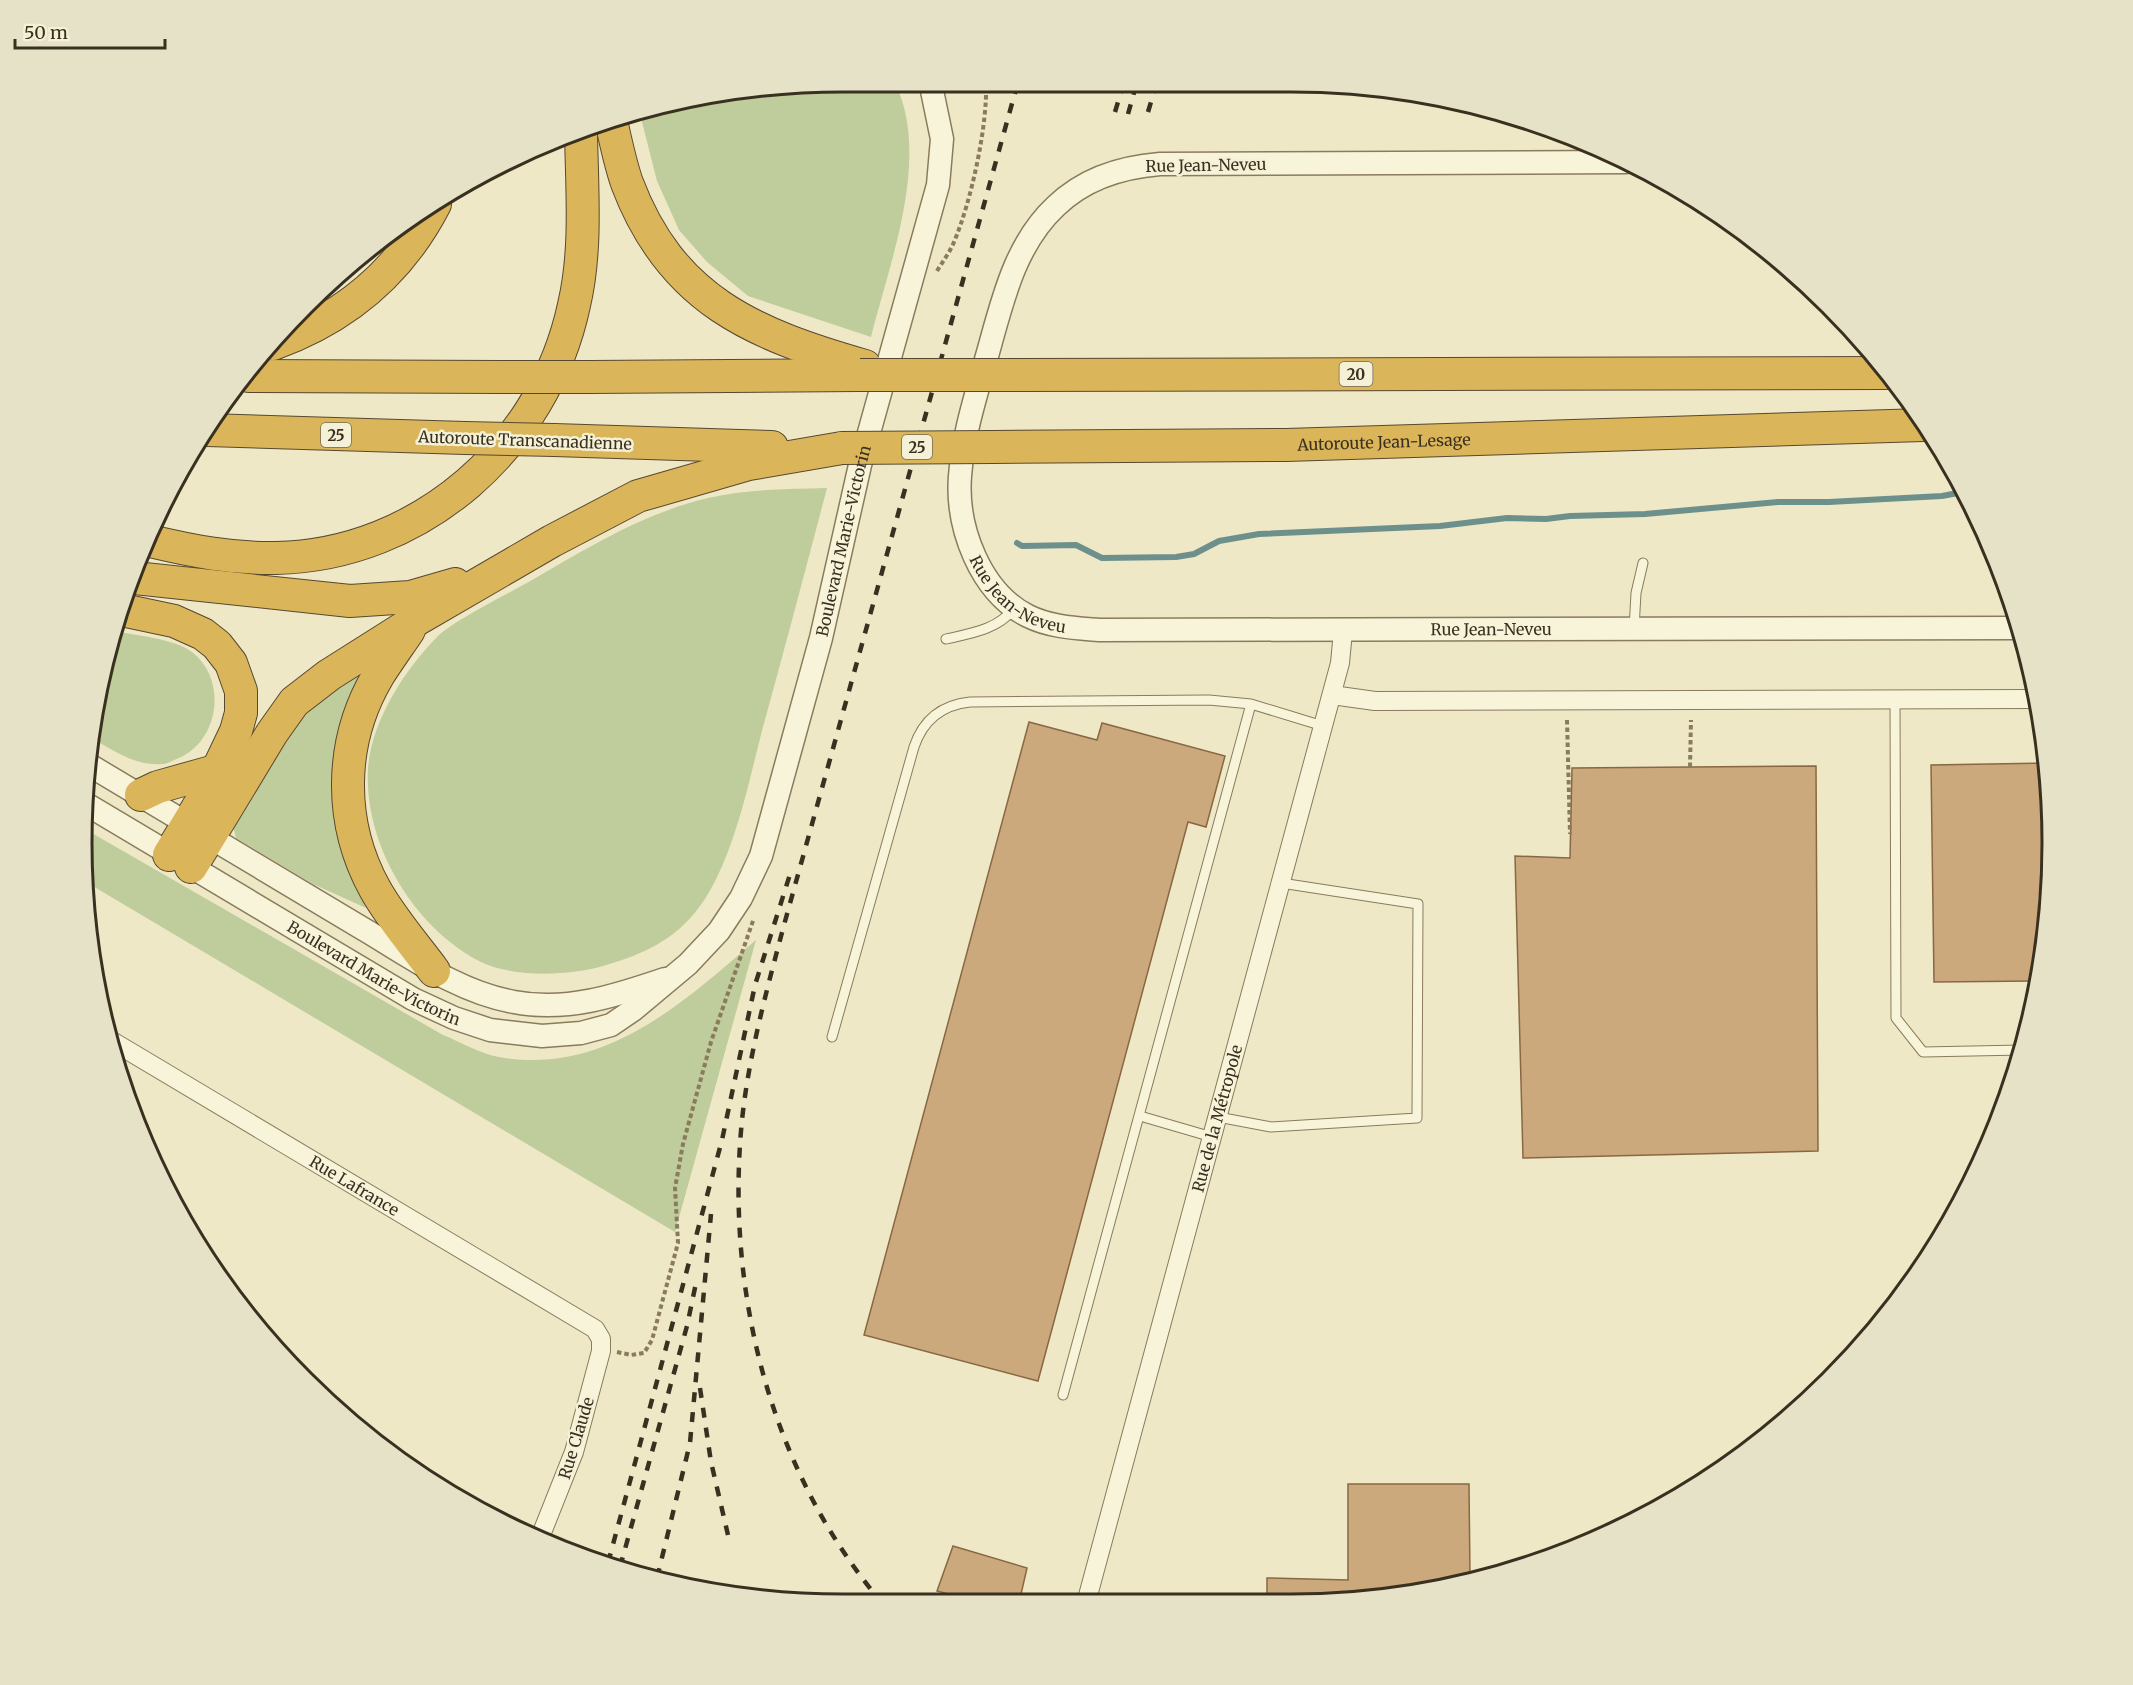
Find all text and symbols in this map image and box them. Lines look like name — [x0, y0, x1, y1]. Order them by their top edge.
scale bar — [15, 12, 165, 50]
text: 50 m — [24, 21, 68, 44]
street label: Rue Jean-Neveu — [1145, 154, 1267, 176]
road number: 20 — [1340, 362, 1372, 386]
road number: 25 — [321, 423, 351, 447]
street label: Autoroute Transcanadienne — [417, 426, 632, 454]
street label: Autoroute Jean-Lesage — [1296, 429, 1471, 455]
road number: 25 — [902, 435, 932, 459]
street label: Boulevard Marie-Victorin — [812, 442, 875, 638]
street label: Rue Jean-Neveu — [966, 552, 1068, 637]
street label: Rue Jean-Neveu — [1431, 619, 1552, 639]
street label: Boulevard Marie-Victorin — [284, 916, 463, 1030]
street label: Rue de la Métropole — [1188, 1043, 1246, 1194]
street label: Rue Lafrance — [306, 1151, 403, 1220]
street label: Rue Claude — [554, 1394, 598, 1482]

